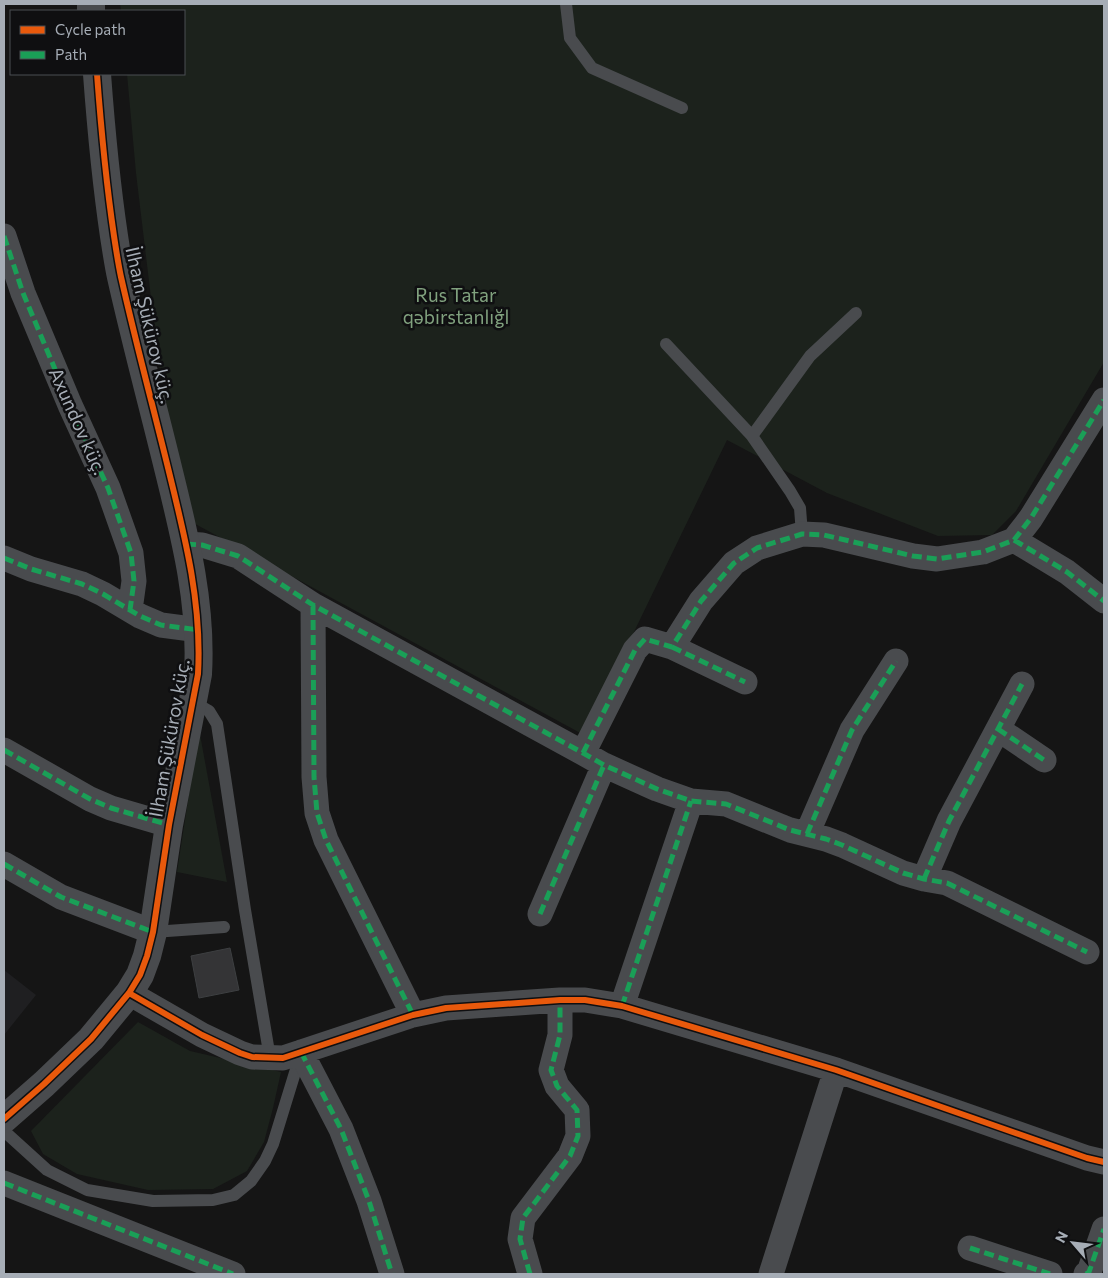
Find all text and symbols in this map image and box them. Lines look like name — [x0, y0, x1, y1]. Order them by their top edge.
legend — [10, 10, 185, 75]
text: Cycle path — [55, 20, 126, 38]
text: Path — [55, 45, 87, 63]
street label: İlham Şükürov küç. — [121, 244, 180, 406]
park label: Rus Tatar qəbirstanlığl — [403, 283, 509, 328]
street label: Axundov küç. — [45, 364, 112, 478]
street label: İlham Şükürov küç. — [143, 657, 194, 819]
north arrow — [1048, 1218, 1098, 1268]
text: N — [1051, 1228, 1071, 1245]

